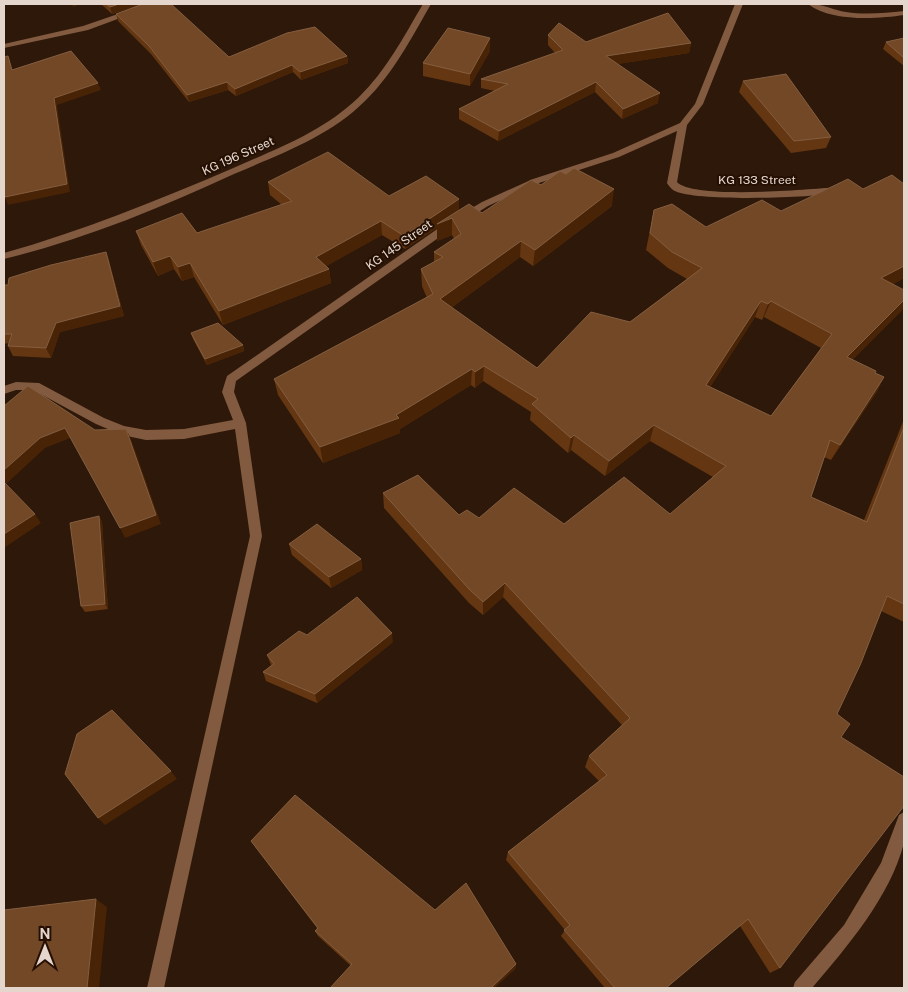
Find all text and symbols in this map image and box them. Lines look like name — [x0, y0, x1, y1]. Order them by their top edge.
street label: KG 196 Street — [200, 134, 277, 178]
street label: KG 133 Street — [718, 173, 796, 187]
street label: KG 145 Street — [363, 217, 435, 273]
north arrow — [20, 922, 70, 972]
text: N — [40, 926, 50, 942]

